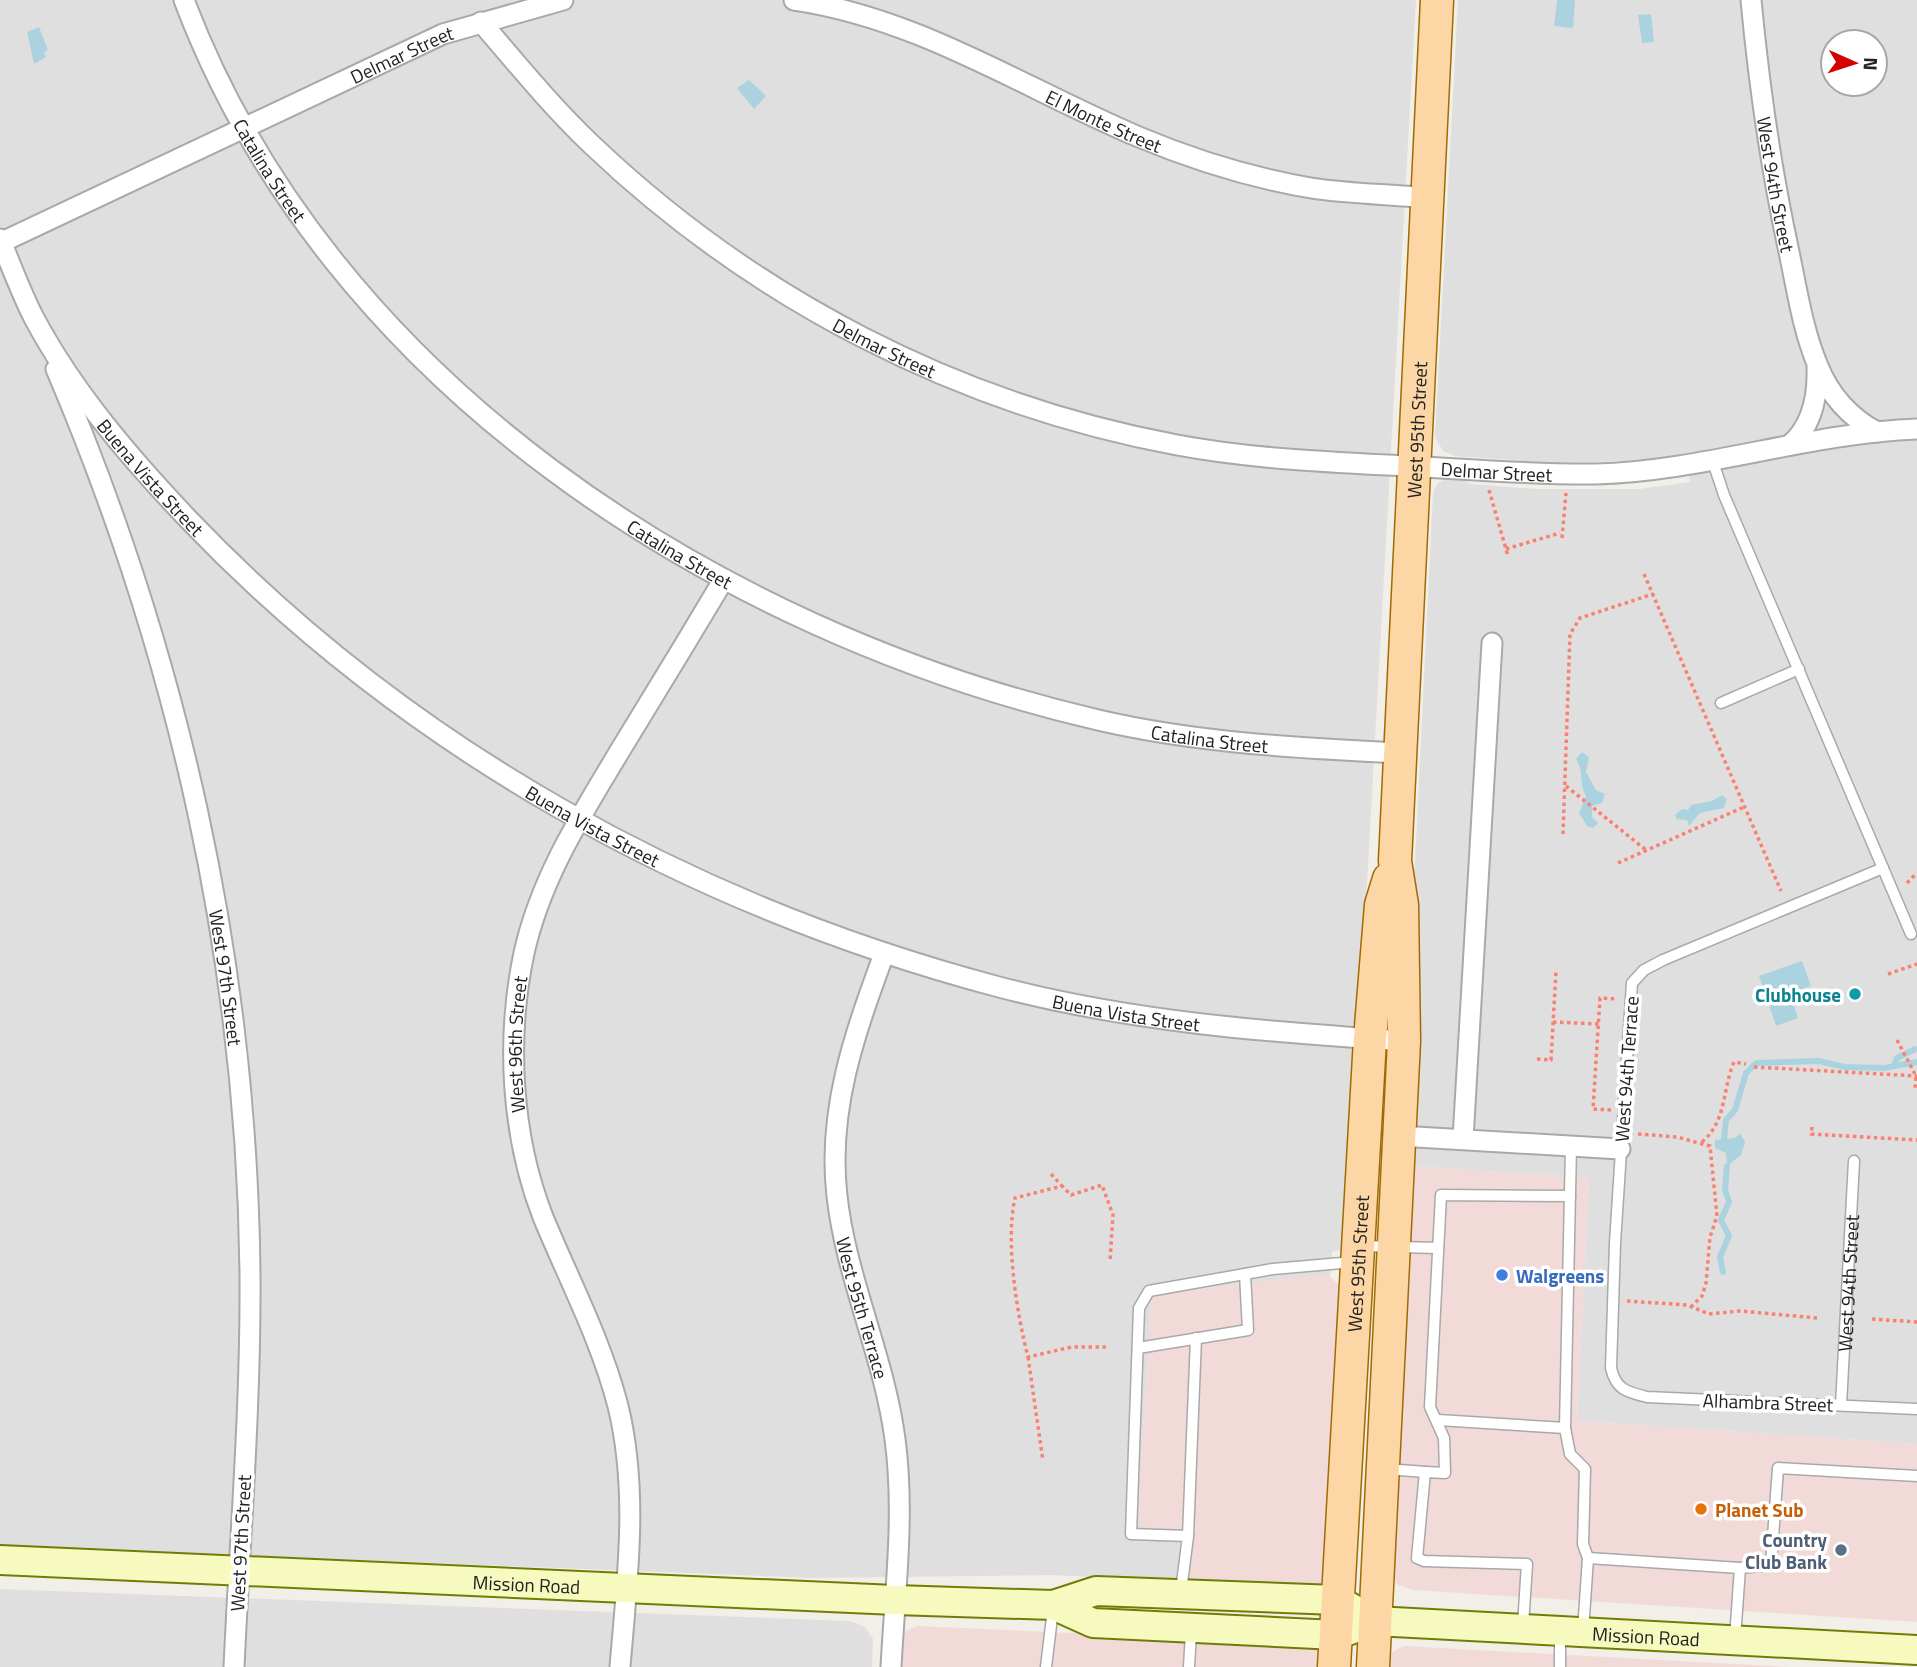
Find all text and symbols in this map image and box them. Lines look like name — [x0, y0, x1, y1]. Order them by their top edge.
street label: Delmar Street — [345, 17, 457, 90]
north arrow — [1819, 28, 1889, 98]
text: N — [1857, 57, 1886, 71]
street label: El Monte Street — [1041, 81, 1167, 159]
street label: Catalina Street — [227, 113, 314, 228]
street label: West 94th Street — [1750, 114, 1803, 255]
street label: Delmar Street — [828, 310, 941, 385]
street label: West 95th Street — [1398, 360, 1434, 499]
street label: Buena Vista Street — [91, 412, 211, 543]
street label: Delmar Street — [1440, 453, 1553, 488]
street label: Catalina Street — [622, 511, 738, 596]
street label: Catalina Street — [1149, 716, 1270, 759]
street label: Buena Vista Street — [520, 777, 665, 874]
street label: West 97th Street — [202, 907, 251, 1048]
street label: West 96th Street — [499, 973, 534, 1114]
place label: Clubhouse — [1755, 980, 1841, 1009]
street label: Buena Vista Street — [1050, 986, 1202, 1038]
marker: Clubhouse — [1847, 986, 1863, 1002]
street label: West 94th Terrace — [1606, 995, 1646, 1143]
street label: West 95th Street — [1339, 1194, 1376, 1333]
street label: West 94th Street — [1829, 1214, 1866, 1352]
street label: West 95th Terrace — [830, 1234, 897, 1382]
place label: Walgreens — [1516, 1261, 1604, 1290]
marker: Walgreens — [1494, 1267, 1510, 1283]
street label: Alhambra Street — [1702, 1385, 1834, 1419]
street label: West 97th Street — [222, 1473, 258, 1612]
place label: Planet Sub — [1715, 1495, 1804, 1524]
marker: Planet Sub — [1693, 1501, 1709, 1517]
place label: Country Club Bank — [1745, 1525, 1827, 1576]
marker: Country Club Bank — [1833, 1542, 1849, 1558]
street label: Mission Road — [472, 1567, 581, 1600]
street label: Mission Road — [1592, 1618, 1701, 1653]

